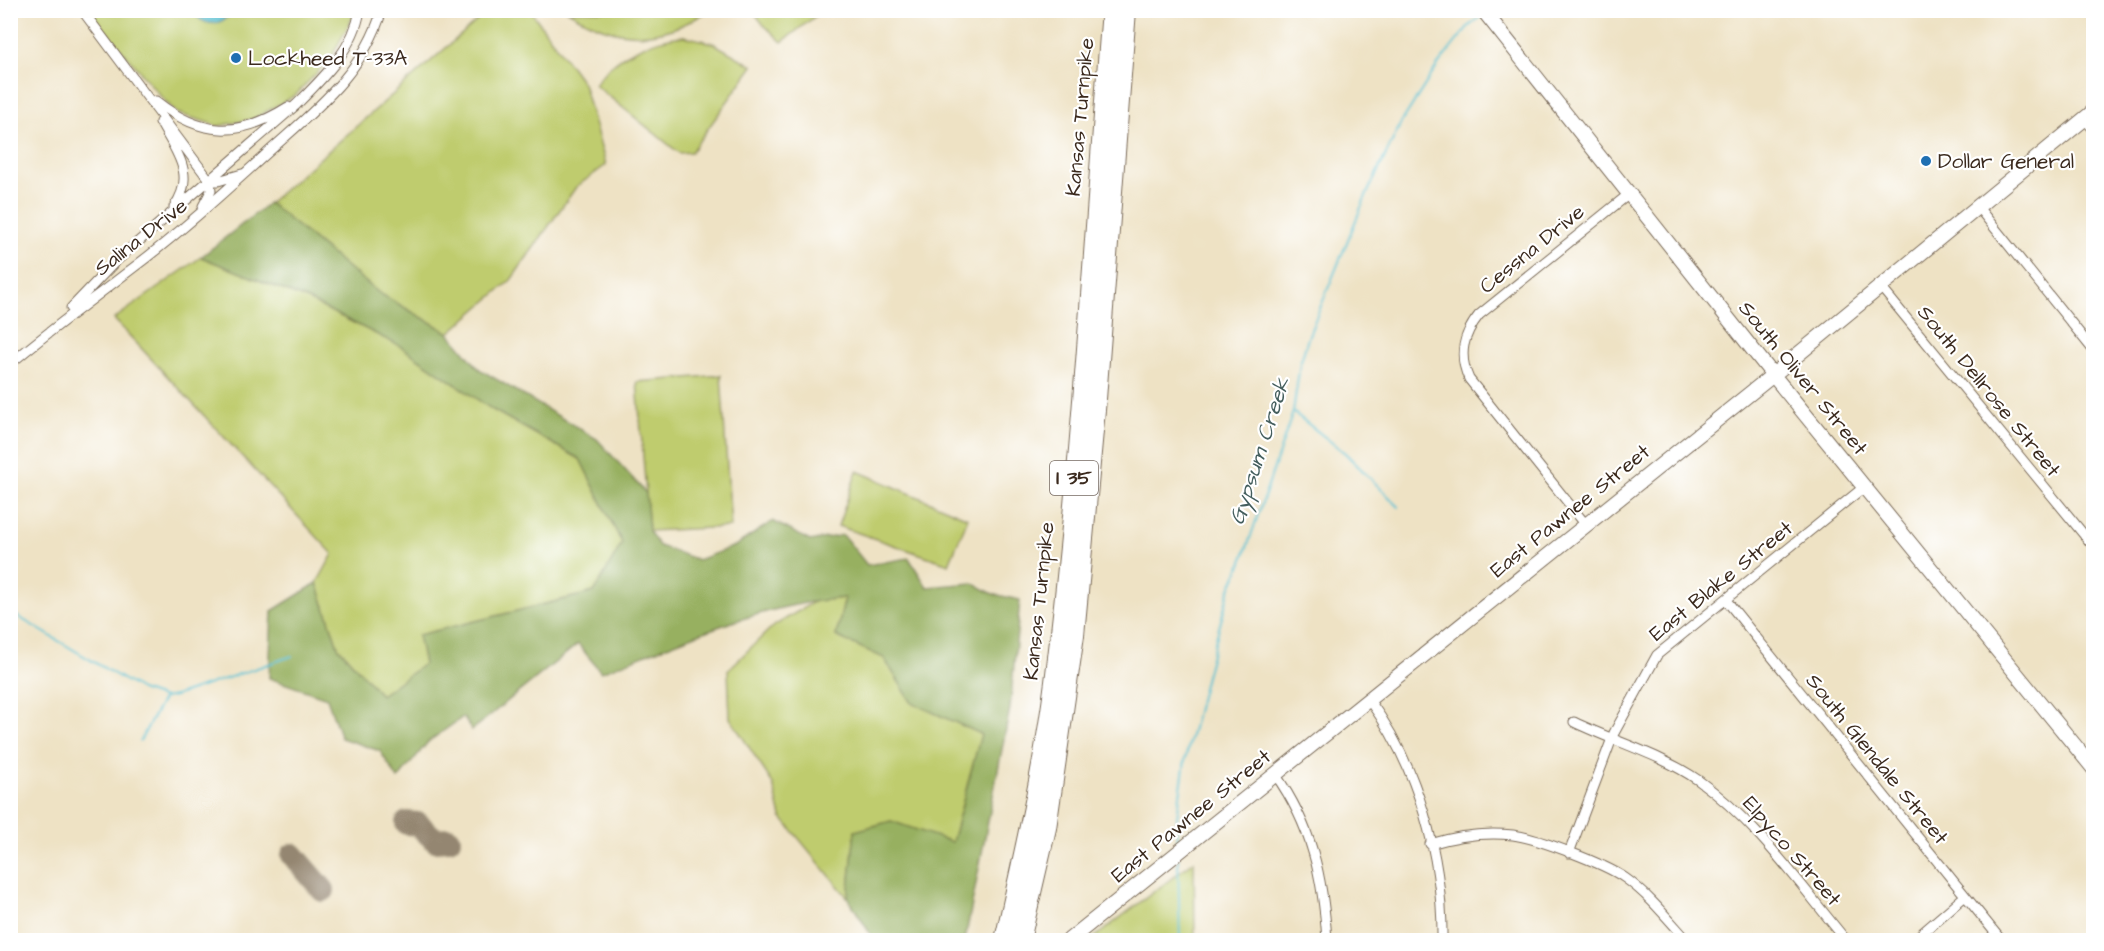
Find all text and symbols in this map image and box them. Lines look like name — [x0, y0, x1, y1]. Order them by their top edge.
street label: Kansas Turnpike — [1059, 37, 1102, 198]
place label: Lockheed T-33A — [248, 44, 408, 73]
marker: Lockheed T-33A — [229, 51, 243, 65]
place label: Dollar General — [1938, 147, 2074, 176]
marker: Dollar General — [1919, 154, 1933, 168]
street label: Salina Drive — [88, 191, 194, 283]
street label: Cessna Drive — [1473, 198, 1591, 300]
street label: South Oliver Street — [1732, 295, 1875, 462]
street label: South Dellrose Street — [1911, 299, 2068, 483]
water label: Gypsum Creek — [1222, 373, 1299, 529]
street label: East Pawnee Street — [1484, 437, 1656, 585]
road number: I 35 — [1050, 461, 1098, 495]
street label: East Blake Street — [1643, 514, 1799, 648]
street label: Kansas Turnpike — [1016, 520, 1063, 682]
street label: South Glendale Street — [1799, 667, 1955, 851]
street label: East Pawnee Street — [1105, 742, 1277, 890]
street label: Elpyco Street — [1735, 790, 1848, 914]

